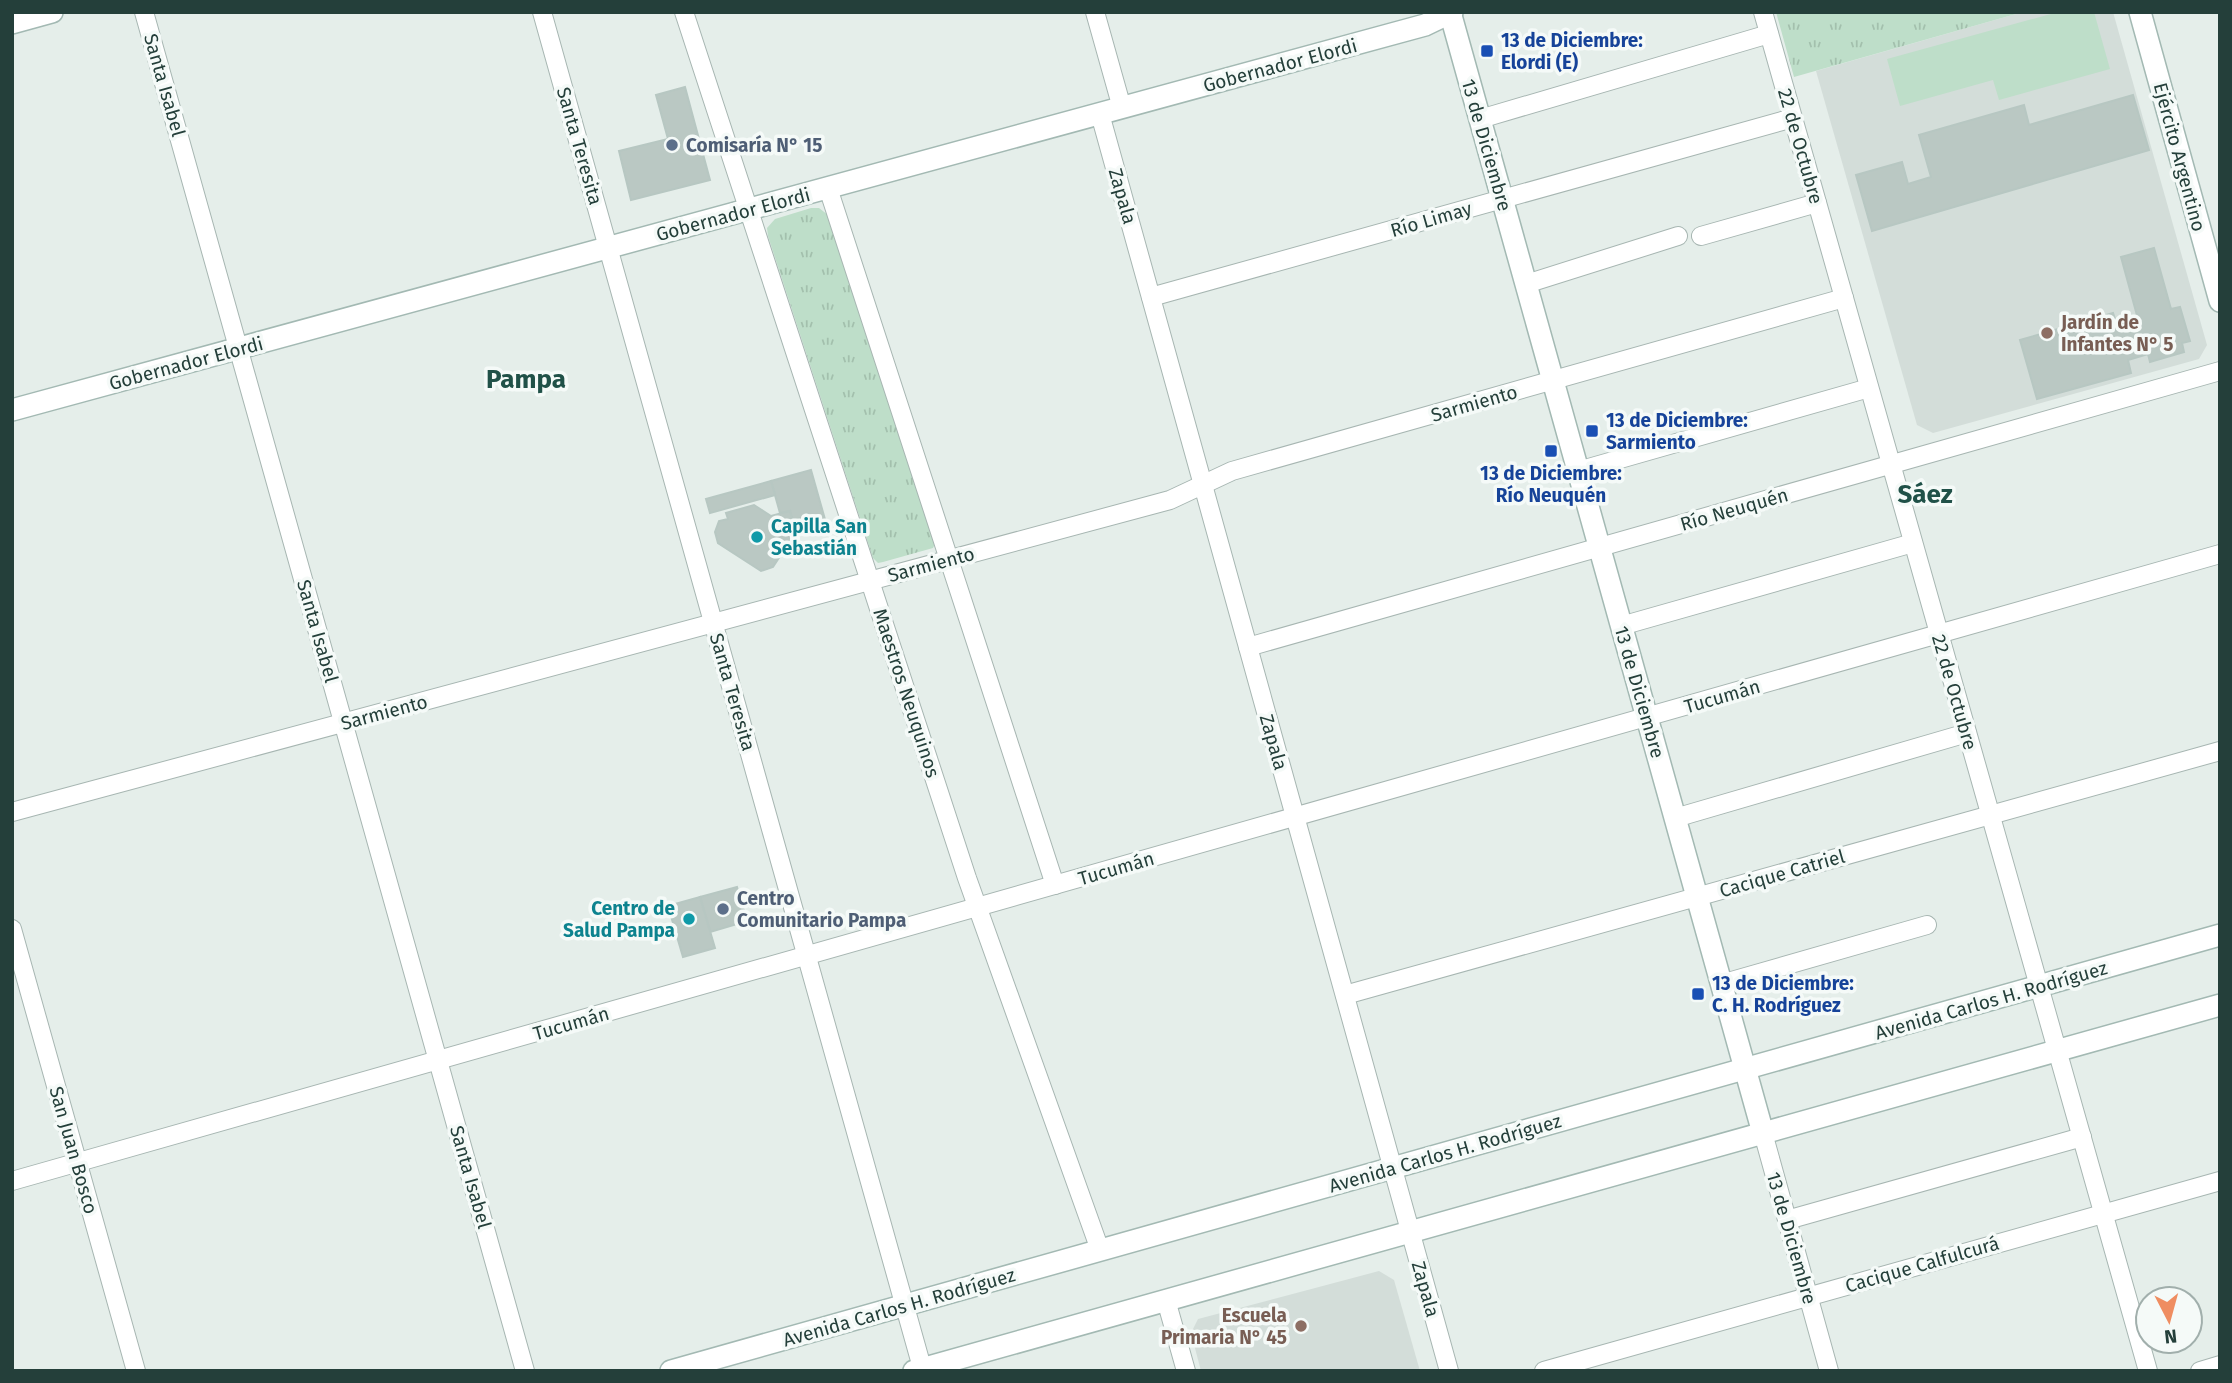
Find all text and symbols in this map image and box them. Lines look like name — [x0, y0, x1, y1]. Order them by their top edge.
place label: 13 de Diciembre: Elordi (E) — [1501, 29, 1643, 74]
street label: Santa Isabel — [139, 31, 190, 140]
street label: Gobernador Elordi — [1201, 34, 1360, 97]
marker: 13 de Diciembre: Elordi (E) — [1479, 43, 1495, 59]
street label: 13 de Diciembre — [1457, 76, 1516, 214]
street label: Ejército Argentino — [2149, 80, 2210, 234]
street label: Santa Teresita — [552, 85, 607, 208]
street label: 22 de Octubre — [1773, 86, 1828, 207]
place label: Comisaría N° 15 — [686, 134, 822, 157]
marker: Comisaría N° 15 — [664, 137, 680, 153]
street label: Zapala — [1104, 166, 1141, 227]
street label: Gobernador Elordi — [654, 183, 813, 246]
street label: Río Limay — [1388, 197, 1475, 242]
place label: Jardín de Infantes N° 5 — [2060, 311, 2174, 356]
marker: Jardín de Infantes N° 5 — [2039, 325, 2055, 341]
street label: Gobernador Elordi — [107, 332, 266, 395]
district label: Pampa — [486, 364, 566, 395]
street label: Sarmiento — [1428, 380, 1520, 427]
place label: 13 de Diciembre: Sarmiento — [1606, 409, 1748, 454]
marker: 13 de Diciembre: Sarmiento — [1584, 423, 1600, 439]
marker: 13 de Diciembre: Río Neuquén — [1543, 443, 1559, 459]
place label: 13 de Diciembre: Río Neuquén — [1480, 462, 1622, 507]
district label: Sáez — [1897, 479, 1953, 510]
street label: Río Neuquén — [1677, 483, 1791, 536]
place label: Capilla San Sebastián — [771, 515, 867, 560]
marker: Capilla San Sebastián — [749, 529, 765, 545]
street label: Sarmiento — [885, 542, 977, 587]
street label: Santa Isabel — [292, 577, 343, 686]
street label: Maestros Neuquinos — [868, 606, 945, 781]
street label: 13 de Diciembre — [1610, 623, 1669, 761]
street label: Santa Teresita — [705, 631, 760, 754]
street label: 22 de Octubre — [1927, 632, 1982, 753]
street label: Tucumán — [1682, 675, 1763, 718]
street label: Sarmiento — [338, 690, 430, 735]
street label: Zapala — [1255, 712, 1292, 773]
street label: Cacique Catriel — [1717, 844, 1848, 902]
street label: Tucumán — [1076, 847, 1157, 890]
place label: Centro Comunitario Pampa — [737, 887, 906, 932]
place label: Centro de Salud Pampa — [563, 897, 675, 942]
marker: Centro Comunitario Pampa — [715, 901, 731, 917]
marker: Centro de Salud Pampa — [681, 911, 697, 927]
street label: Avenida Carlos H. Rodríguez — [1872, 956, 2110, 1045]
place label: 13 de Diciembre: C. H. Rodríguez — [1712, 972, 1854, 1017]
marker: 13 de Diciembre: C. H. Rodríguez — [1690, 986, 1706, 1002]
street label: Tucumán — [531, 1002, 612, 1045]
street label: San Juan Bosco — [44, 1084, 103, 1217]
street label: Avenida Carlos H. Rodríguez — [1326, 1109, 1564, 1198]
street label: Santa Isabel — [445, 1123, 496, 1232]
street label: 13 de Diciembre — [1762, 1169, 1821, 1307]
street label: Cacique Calfulcurá — [1843, 1232, 2002, 1297]
street label: Zapala — [1407, 1259, 1444, 1320]
street label: Avenida Carlos H. Rodríguez — [780, 1263, 1018, 1352]
north arrow — [2134, 1285, 2204, 1355]
place label: Escuela Primaria N° 45 — [1161, 1304, 1287, 1349]
marker: Escuela Primaria N° 45 — [1293, 1318, 1309, 1334]
text: N — [2163, 1324, 2178, 1349]

